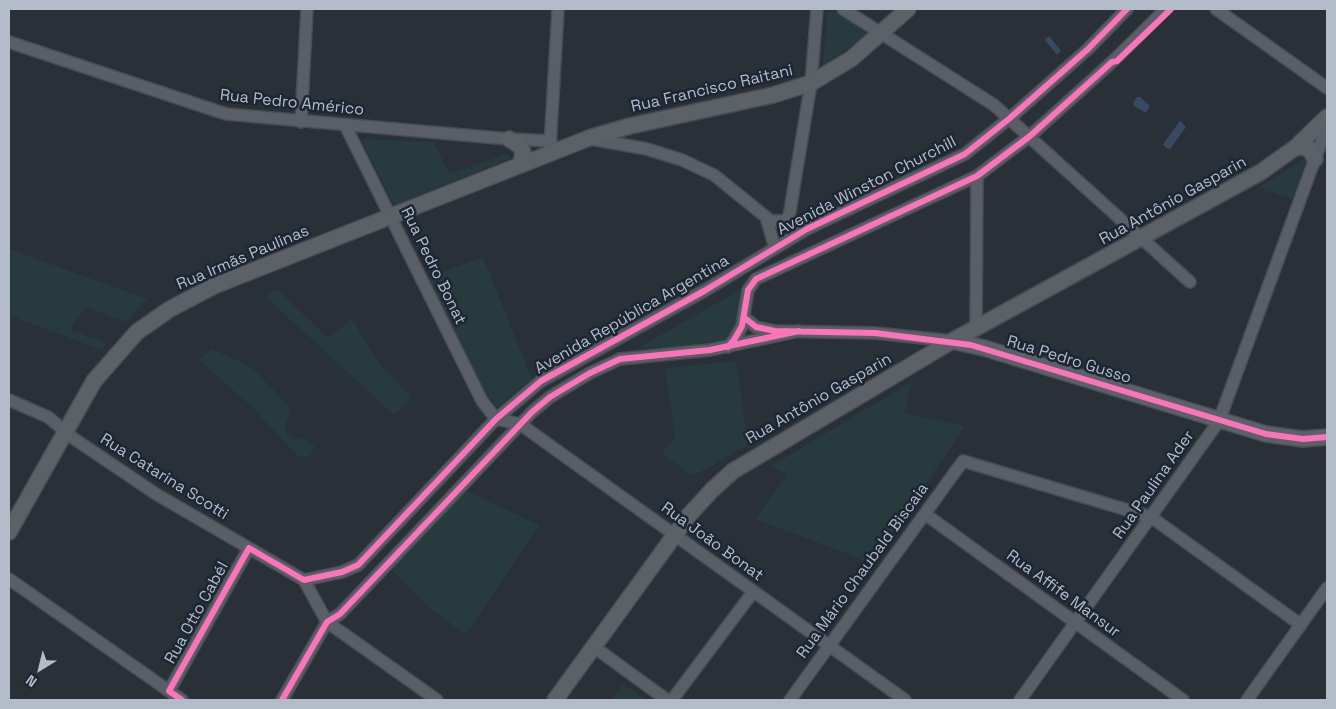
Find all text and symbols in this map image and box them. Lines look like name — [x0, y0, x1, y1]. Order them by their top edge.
street label: Rua Francisco Raitani — [629, 61, 795, 117]
street label: Rua Pedro Américo — [219, 86, 365, 120]
street label: Avenida Winston Churchill — [774, 132, 960, 240]
street label: Rua Antônio Gasparin — [1096, 153, 1250, 249]
street label: Rua Pedro Bonat — [396, 204, 470, 328]
street label: Rua Irmãs Paulinas — [174, 221, 312, 295]
street label: Avenida República Argentina — [531, 251, 733, 379]
street label: Rua Pedro Gusso — [1004, 332, 1134, 388]
street label: Rua Antônio Gasparin — [743, 349, 895, 449]
street label: Rua Paulina Ader — [1109, 427, 1199, 543]
street label: Rua Catarina Scotti — [96, 430, 232, 524]
street label: Rua Mário Chaubald Biscaia — [793, 480, 933, 662]
street label: Rua João Bonat — [657, 499, 767, 585]
street label: Rua Affife Mansur — [1002, 546, 1124, 642]
street label: Rua Otto Cabél — [161, 559, 233, 667]
north arrow — [15, 644, 65, 694]
text: N — [22, 671, 40, 691]

